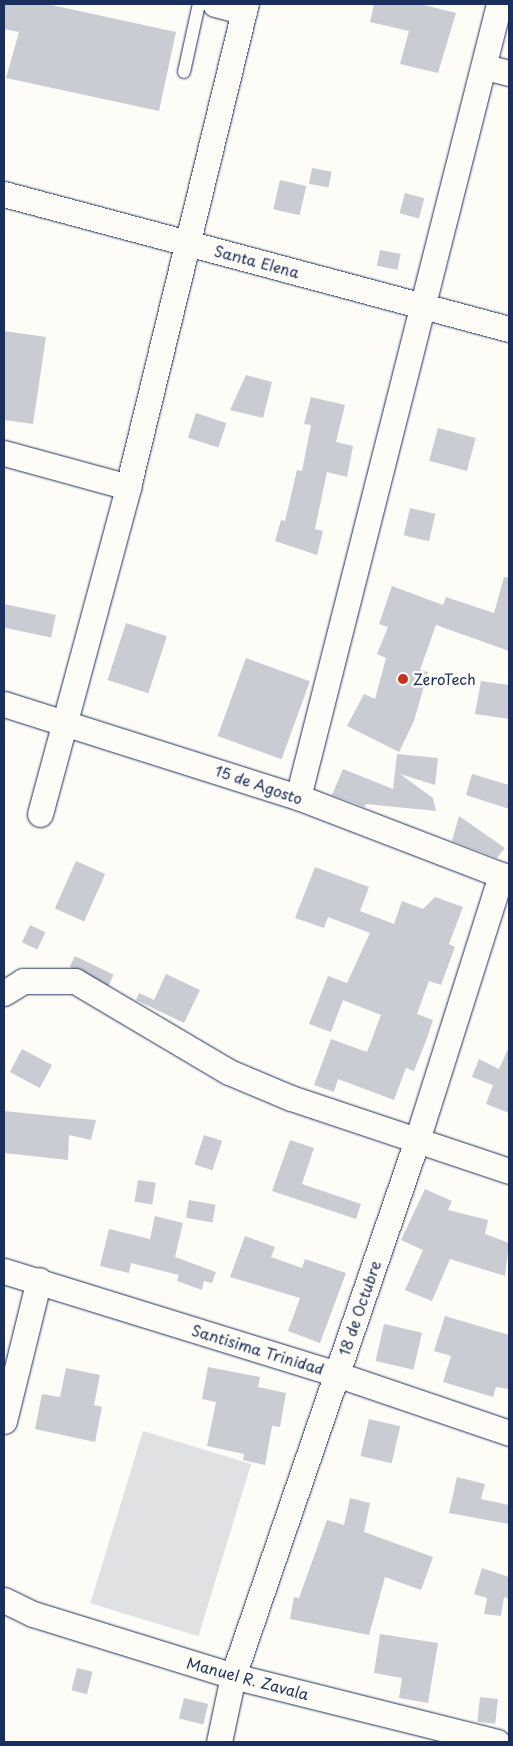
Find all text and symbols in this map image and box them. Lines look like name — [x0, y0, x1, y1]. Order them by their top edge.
street label: Santa Elena — [213, 241, 301, 281]
place label: ZeroTech — [413, 670, 476, 688]
marker: ZeroTech — [397, 673, 409, 685]
street label: 15 de Agosto — [212, 760, 306, 808]
street label: 18 de Octubre — [334, 1257, 384, 1359]
street label: Santisima Trinidad — [190, 1320, 326, 1378]
street label: Manuel R. Zavala — [184, 1653, 312, 1703]

